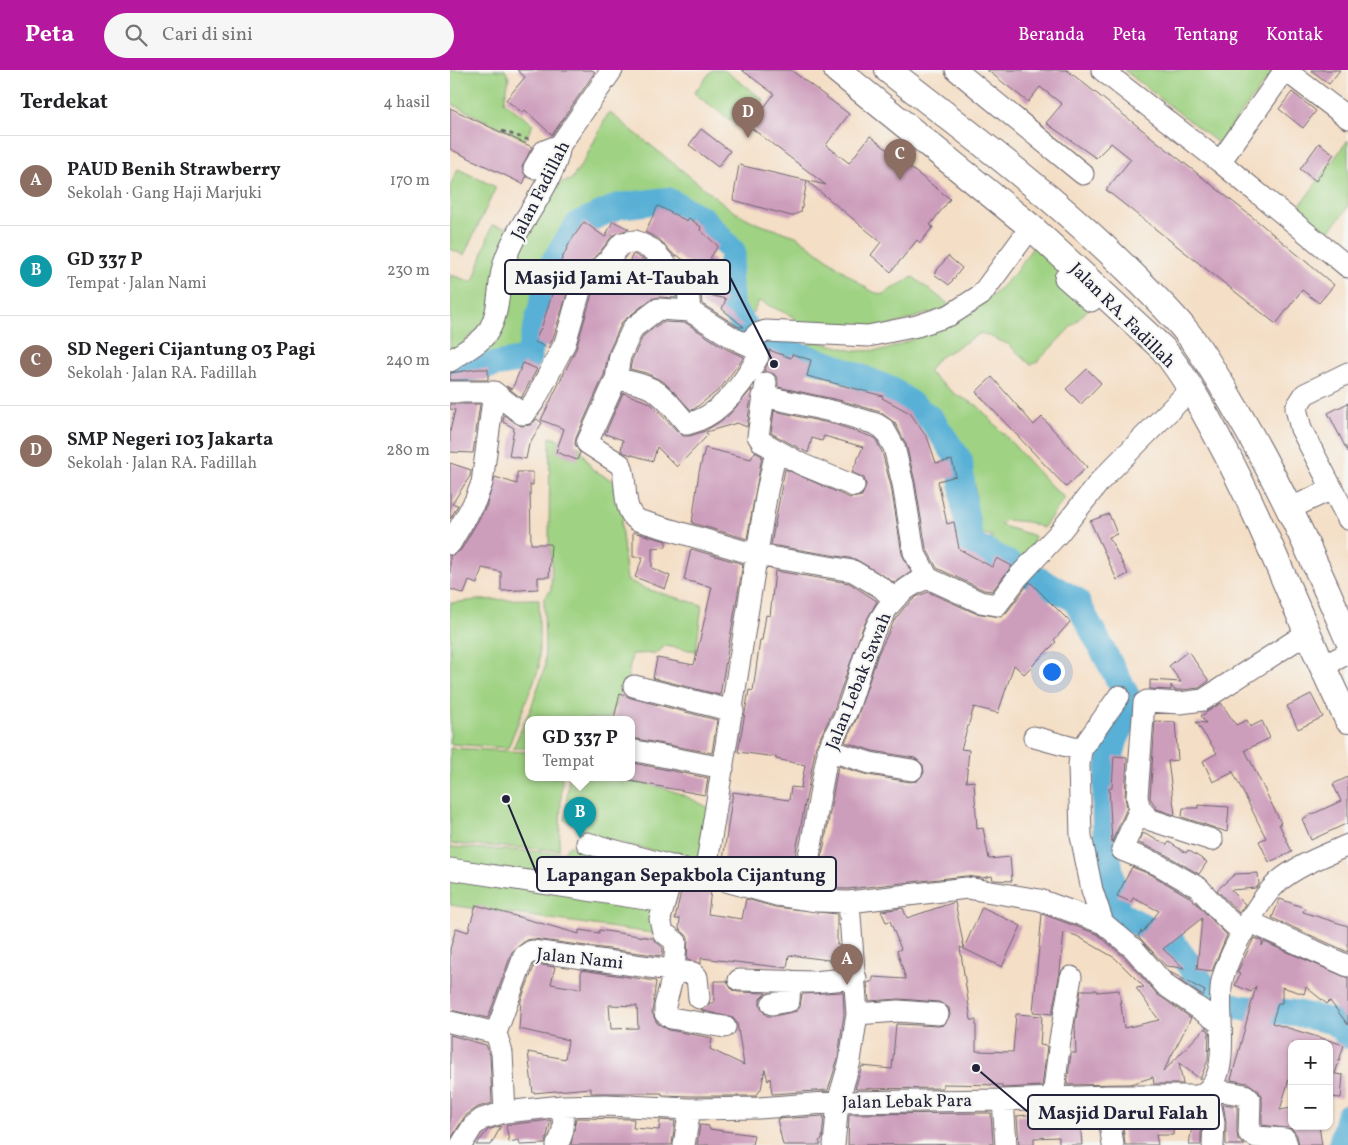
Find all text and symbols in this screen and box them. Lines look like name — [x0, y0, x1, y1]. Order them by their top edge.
search box — [104, 13, 454, 58]
text: Peta — [25, 18, 74, 52]
icon: search — [122, 21, 150, 49]
text: Cari di sini — [162, 22, 253, 48]
text: Beranda — [1018, 23, 1084, 48]
text: Peta — [1112, 23, 1146, 48]
text: Tentang — [1174, 23, 1238, 48]
text: Kontak — [1266, 23, 1323, 48]
text: Terdekat — [20, 88, 108, 117]
text: 4 hasil — [383, 92, 430, 114]
pin: D — [732, 97, 764, 138]
street label: Jalan Fadillah — [506, 137, 577, 244]
pin: C — [884, 139, 916, 180]
text: PAUD Benih Strawberry — [67, 157, 281, 183]
text: A — [30, 170, 42, 192]
text: 170 m — [390, 170, 430, 192]
text: Sekolah · Gang Haji Marjuki — [67, 183, 262, 205]
text: GD 337 P — [67, 247, 143, 273]
street label: Jalan RA. Fadillah — [1063, 258, 1181, 375]
text: B — [31, 260, 41, 282]
text: 230 m — [387, 260, 430, 282]
callout: Masjid Jami At-Taubah — [505, 260, 730, 294]
text: Masjid Jami At-Taubah — [515, 266, 719, 292]
text: Tempat · Jalan Nami — [67, 273, 207, 295]
text: SD Negeri Cijantung 03 Pagi — [67, 337, 316, 363]
text: C — [31, 350, 41, 372]
text: 240 m — [386, 350, 430, 372]
text: Sekolah · Jalan RA. Fadillah — [67, 363, 257, 385]
text: SMP Negeri 103 Jakarta — [67, 427, 273, 453]
text: D — [30, 440, 42, 462]
text: 280 m — [386, 440, 430, 462]
text: Sekolah · Jalan RA. Fadillah — [67, 453, 257, 475]
street label: Jalan Lebak Sawah — [820, 609, 898, 754]
your location — [1039, 659, 1065, 685]
popup — [525, 716, 635, 781]
text: GD 337 P — [542, 725, 618, 751]
text: Tempat — [542, 751, 595, 773]
pin: B — [564, 797, 596, 838]
callout: Lapangan Sepakbola Cijantung — [537, 857, 836, 891]
text: Lapangan Sepakbola Cijantung — [546, 863, 826, 889]
street label: Jalan Nami — [535, 943, 625, 976]
pin: A — [831, 944, 863, 985]
map controls — [1288, 1040, 1333, 1130]
button: + — [1288, 1040, 1333, 1085]
button: − — [1288, 1085, 1333, 1130]
street label: Jalan Lebak Para — [842, 1089, 972, 1116]
callout: Masjid Darul Falah — [1028, 1095, 1219, 1129]
text: Masjid Darul Falah — [1038, 1101, 1208, 1127]

